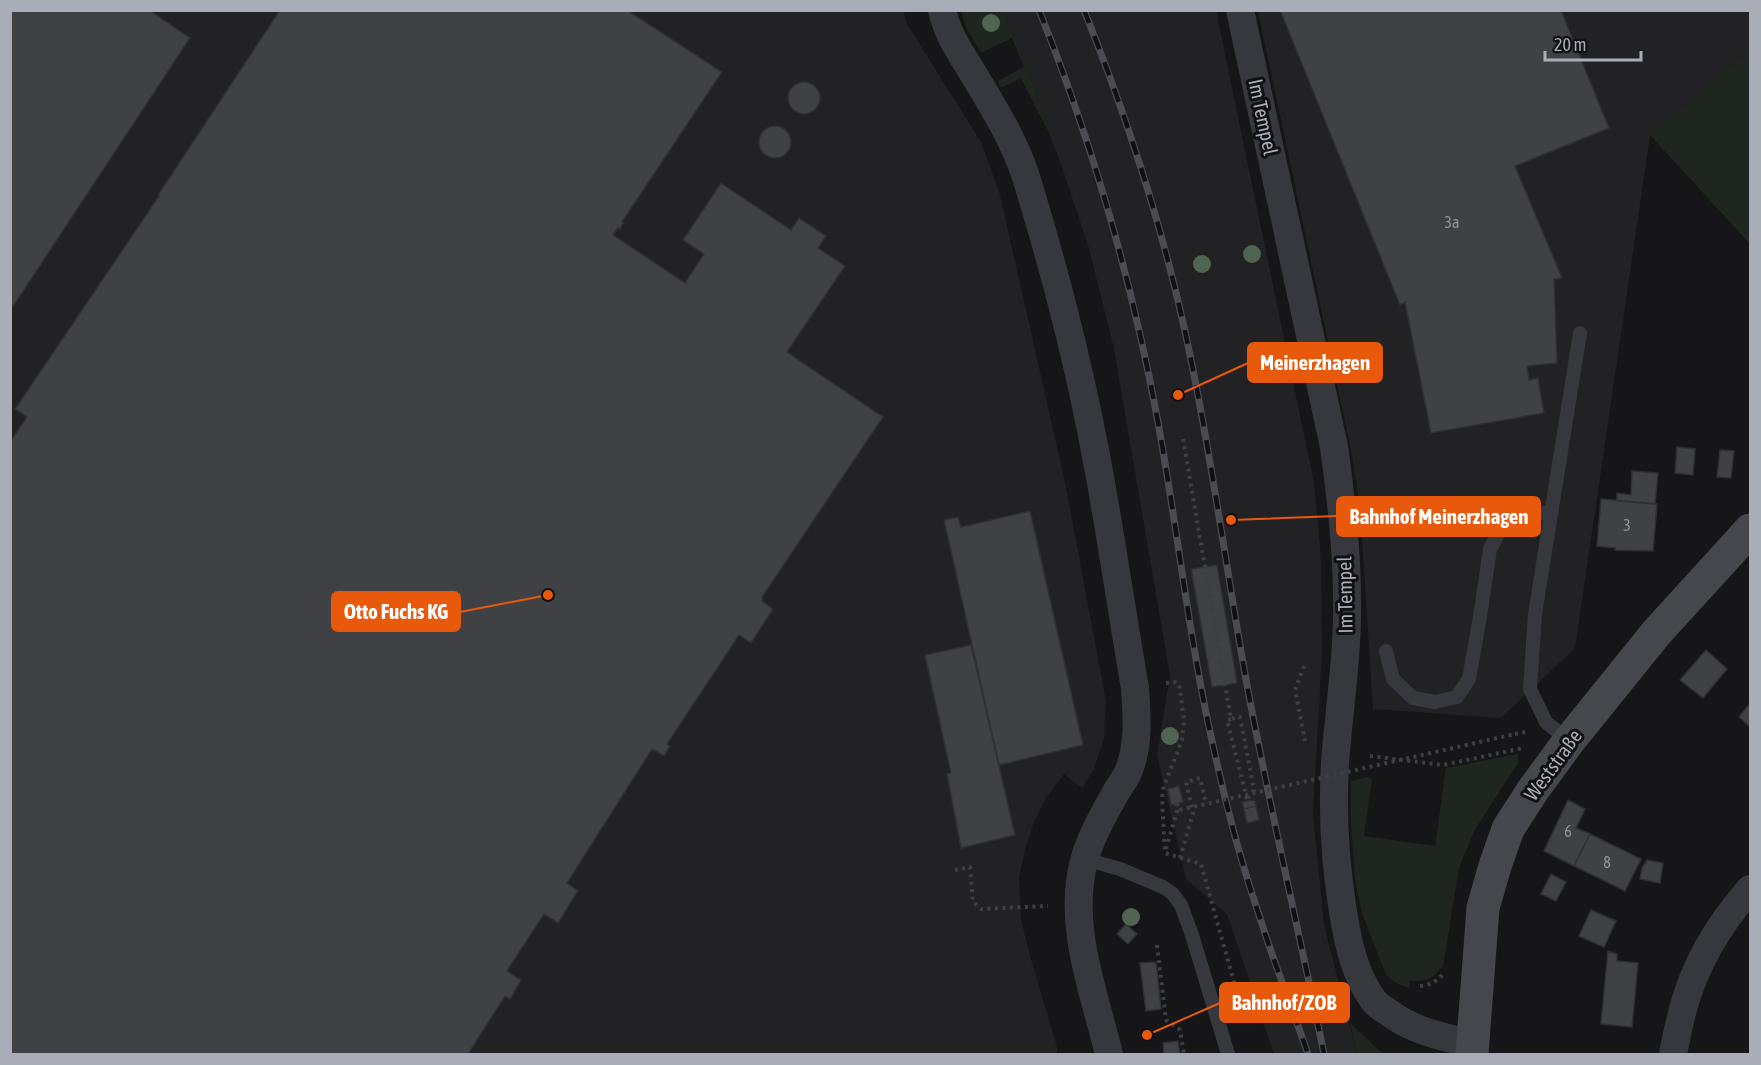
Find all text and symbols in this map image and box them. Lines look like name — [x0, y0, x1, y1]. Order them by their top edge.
scale bar — [1545, 24, 1641, 62]
text: 20 m — [1554, 34, 1586, 55]
street label: Im Tempel — [1244, 77, 1283, 158]
house number: 3a — [1445, 213, 1459, 231]
callout: Meinerzhagen — [1248, 343, 1382, 382]
text: Meinerzhagen — [1260, 350, 1370, 374]
callout: Bahnhof Meinerzhagen — [1337, 497, 1540, 536]
text: Bahnhof Meinerzhagen — [1349, 504, 1529, 528]
house number: 3 — [1623, 516, 1631, 534]
street label: Im Tempel — [1332, 556, 1357, 634]
callout: Otto Fuchs KG — [332, 592, 460, 631]
text: Otto Fuchs KG — [344, 599, 448, 623]
street label: Weststraße — [1519, 725, 1586, 805]
house number: 6 — [1564, 822, 1572, 840]
house number: 8 — [1603, 853, 1611, 871]
callout: Bahnhof/ZOB — [1220, 983, 1349, 1022]
text: Bahnhof/ZOB — [1232, 990, 1336, 1014]

